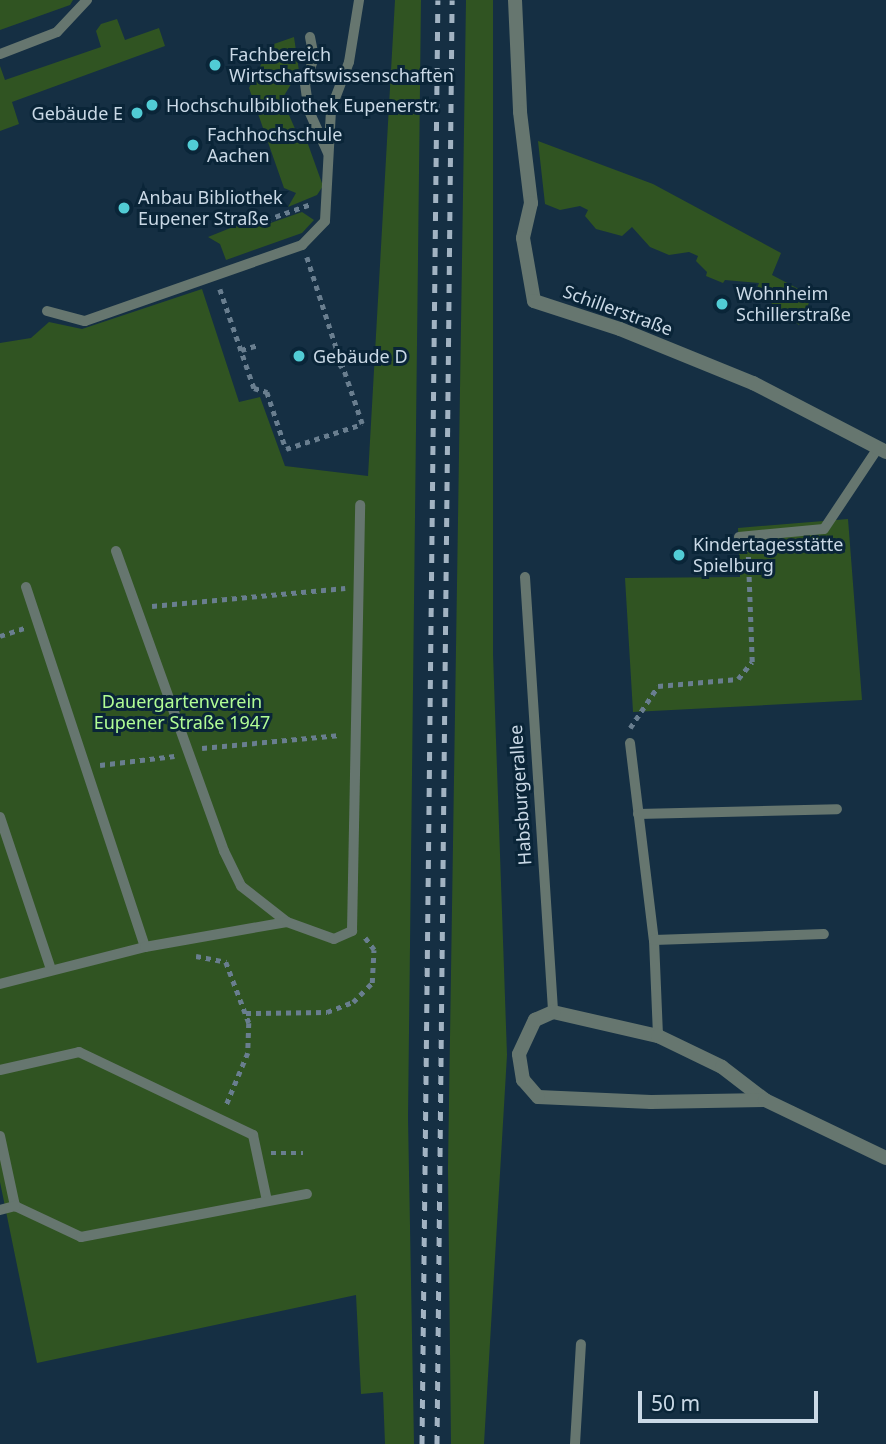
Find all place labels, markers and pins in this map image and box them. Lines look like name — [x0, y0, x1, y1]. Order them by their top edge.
place label: Fachbereich Wirtschaftswissenschaften — [229, 44, 454, 86]
marker: Fachbereich Wirtschaftswissenschaften — [207, 57, 223, 73]
place label: Hochschulbibliothek Eupenerstr. — [166, 94, 439, 116]
marker: Hochschulbibliothek Eupenerstr. — [144, 97, 160, 113]
place label: Gebäude E — [32, 102, 123, 124]
marker: Gebäude E — [129, 105, 145, 121]
place label: Fachhochschule Aachen — [207, 124, 342, 166]
marker: Fachhochschule Aachen — [185, 137, 201, 153]
place label: Anbau Bibliothek Eupener Straße — [138, 187, 283, 230]
marker: Anbau Bibliothek Eupener Straße — [116, 200, 132, 216]
place label: Wohnheim Schillerstraße — [736, 283, 851, 326]
marker: Wohnheim Schillerstraße — [714, 296, 730, 312]
place label: Gebäude D — [313, 345, 408, 367]
marker: Gebäude D — [291, 348, 307, 364]
place label: Kindertagesstätte Spielburg — [693, 534, 843, 576]
marker: Kindertagesstätte Spielburg — [671, 547, 687, 563]

